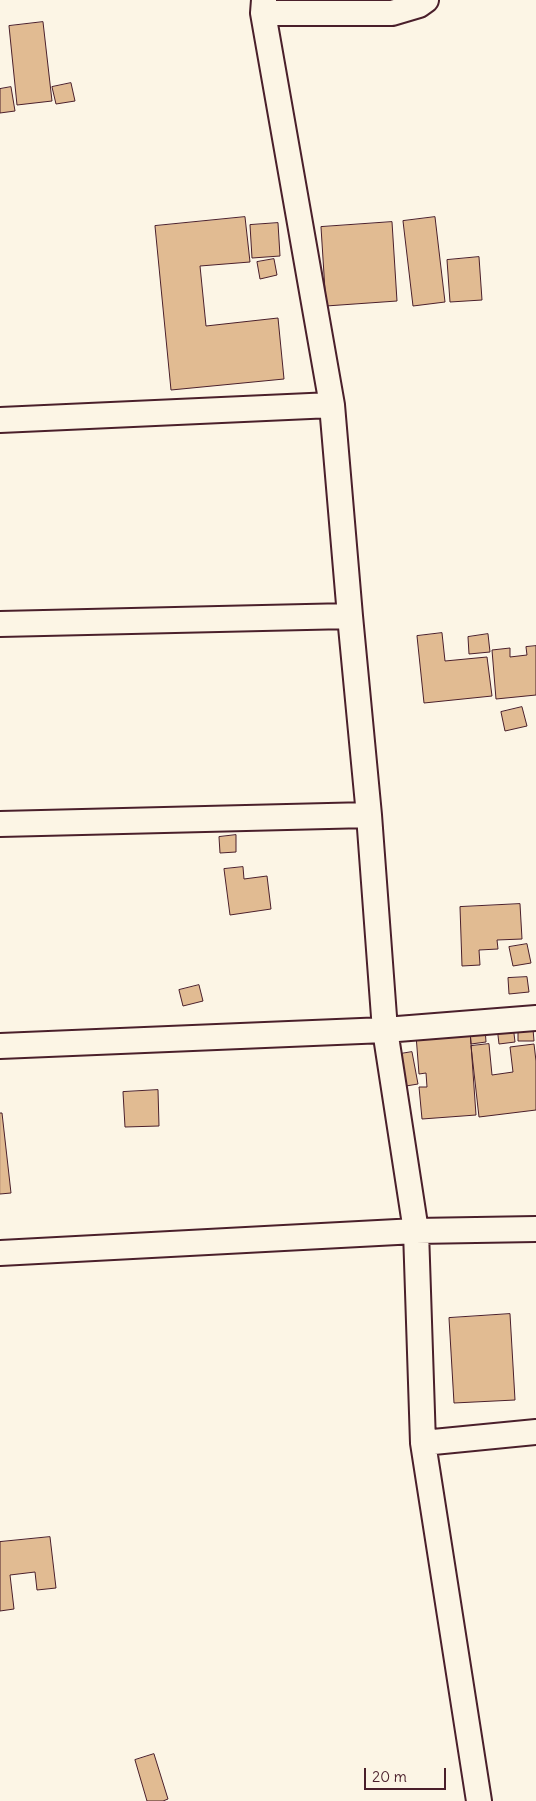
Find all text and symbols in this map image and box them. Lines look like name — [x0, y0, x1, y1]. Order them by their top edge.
scale bar — [366, 1758, 448, 1790]
text: 20 m — [372, 1767, 407, 1786]

